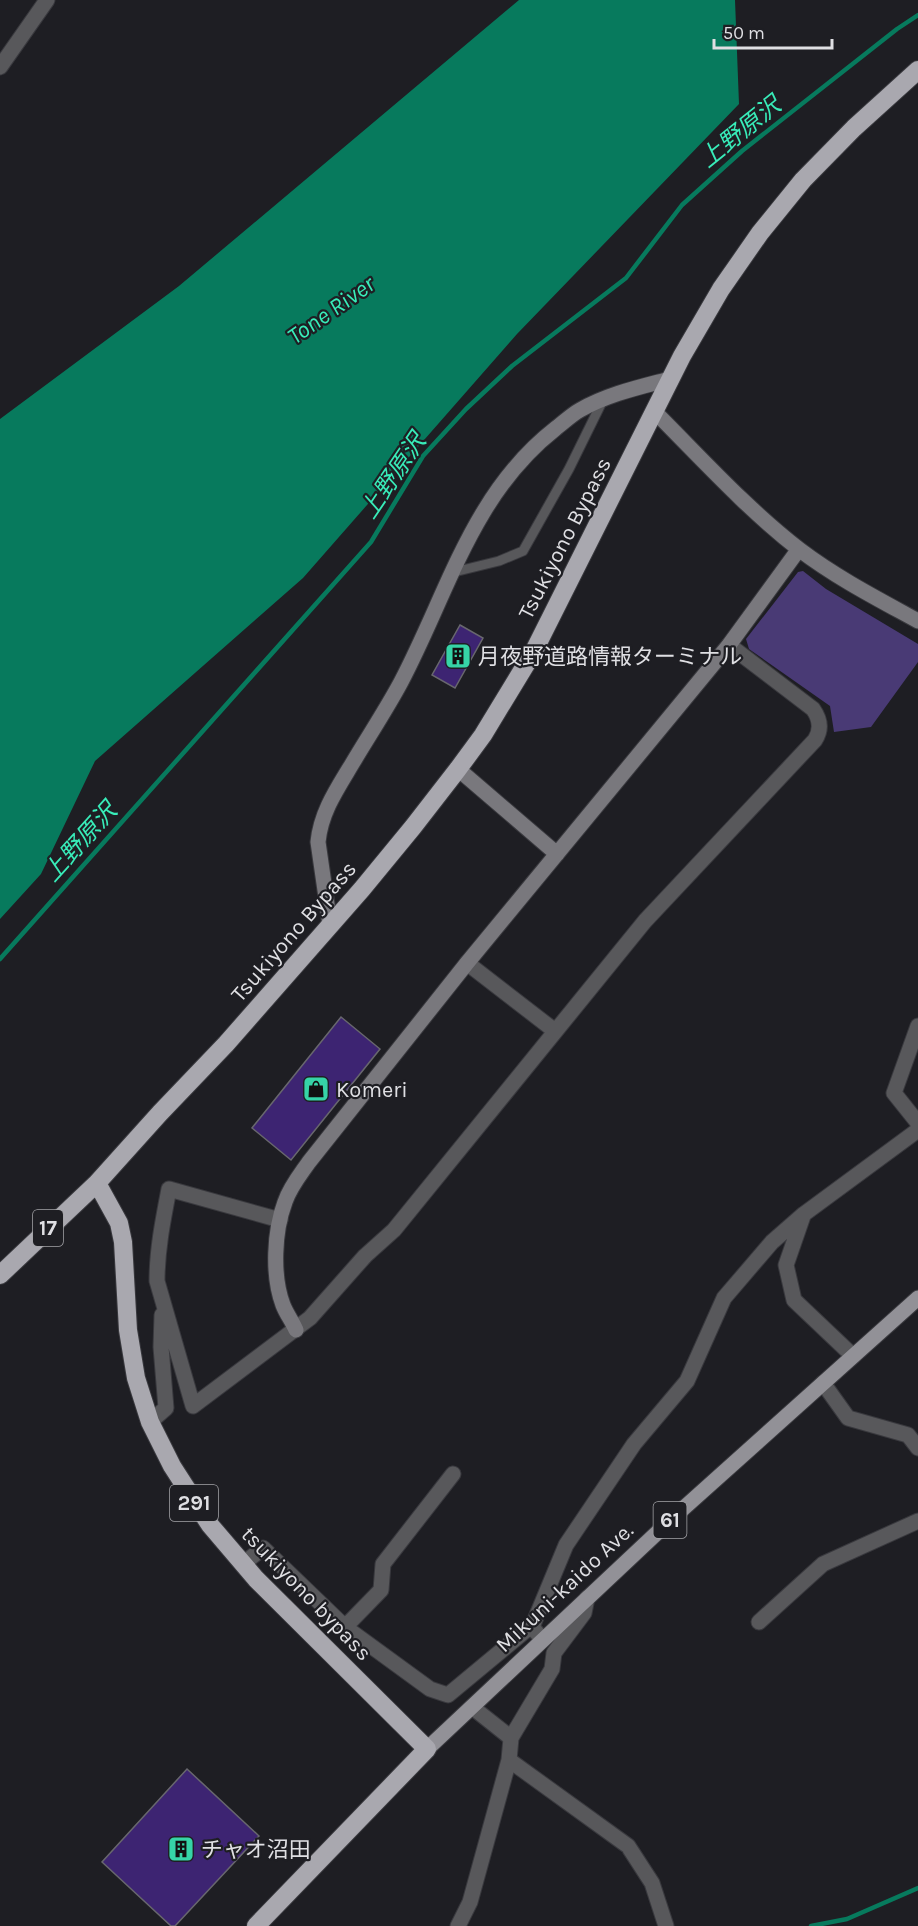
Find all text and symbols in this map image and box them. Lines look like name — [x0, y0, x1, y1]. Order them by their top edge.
scale bar — [714, 12, 832, 50]
text: 50 m — [723, 22, 765, 44]
water label: 上野原沢 — [694, 89, 788, 173]
water label: Tone River — [282, 269, 381, 350]
water label: 上野原沢 — [355, 426, 433, 524]
street label: Tsukiyono Bypass — [513, 453, 617, 623]
building icon: 月夜野道路情報ターミナル — [443, 641, 473, 671]
place label: 月夜野道路情報ターミナル — [478, 644, 742, 670]
water label: 上野原沢 — [37, 795, 125, 887]
street label: Tsukiyono Bypass — [226, 856, 362, 1007]
shop icon: Komeri — [301, 1074, 331, 1104]
place label: Komeri — [336, 1077, 408, 1103]
road number: 17 — [33, 1210, 63, 1246]
road number: 291 — [170, 1485, 218, 1521]
road number: 61 — [654, 1502, 686, 1538]
street label: Mikuni-kaido Ave. — [491, 1517, 639, 1658]
street label: tsukiyono bypass — [236, 1521, 377, 1666]
building icon: チャオ沼田 — [166, 1834, 196, 1864]
place label: チャオ沼田 — [201, 1837, 311, 1863]

